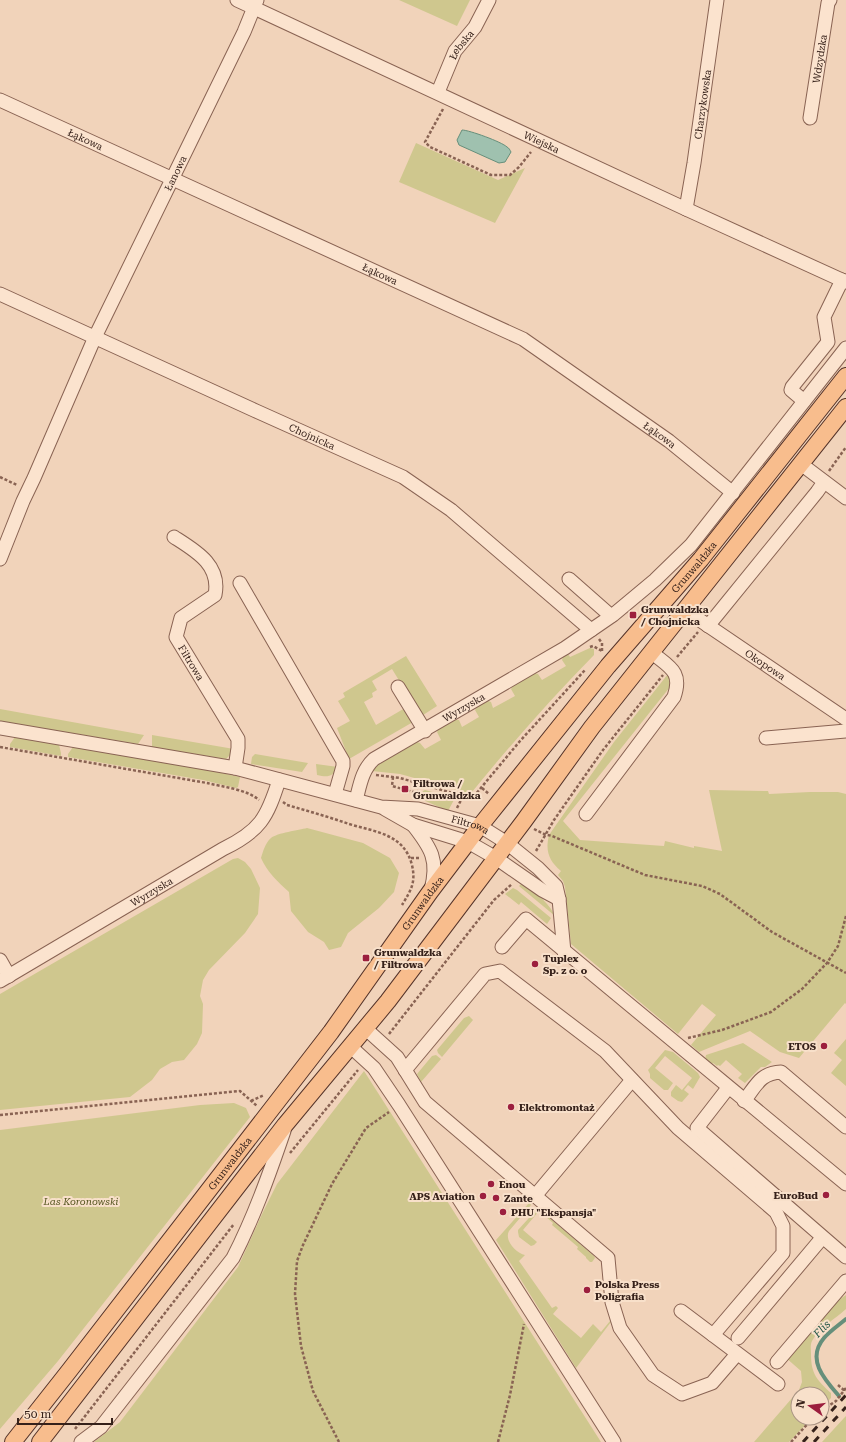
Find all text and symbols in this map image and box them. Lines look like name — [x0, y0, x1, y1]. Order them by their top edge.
street label: Łebska — [447, 27, 476, 61]
street label: Wdzydzka — [810, 33, 829, 84]
street label: Charzykowska — [692, 68, 713, 140]
street label: Łąkowa — [66, 126, 105, 152]
street label: Wiejska — [522, 129, 562, 155]
street label: Łanowa — [162, 153, 189, 192]
street label: Łąkowa — [361, 261, 400, 287]
street label: Łąkowa — [641, 419, 679, 450]
street label: Chojnicka — [287, 421, 337, 452]
street label: Grunwaldzka — [669, 539, 719, 595]
place label: Grunwaldzka / Chojnicka — [640, 604, 709, 627]
marker: Grunwaldzka / Chojnicka — [628, 610, 638, 620]
street label: Filtrowa — [176, 643, 207, 683]
street label: Okopowa — [743, 647, 788, 682]
street label: Wyrzyska — [441, 690, 487, 723]
place label: Filtrowa / Grunwaldzka — [413, 778, 481, 801]
marker: Filtrowa / Grunwaldzka — [400, 784, 410, 794]
street label: Filtrowa — [450, 813, 492, 836]
street label: Grunwaldzka — [399, 873, 446, 932]
street label: Wyrzyska — [129, 874, 175, 908]
place label: Grunwaldzka / Filtrowa — [373, 947, 442, 970]
marker: Grunwaldzka / Filtrowa — [361, 953, 371, 963]
place label: Tuplex Sp. z o. o — [543, 953, 588, 976]
marker: Tuplex Sp. z o. o — [530, 959, 540, 969]
place label: ETOS — [788, 1041, 817, 1052]
marker: ETOS — [819, 1041, 829, 1051]
marker: Elektromontaż — [506, 1102, 516, 1112]
place label: Elektromontaż — [519, 1102, 594, 1113]
street label: Grunwaldzka — [206, 1134, 254, 1192]
marker: Enou — [486, 1179, 496, 1189]
place label: Enou — [499, 1179, 526, 1190]
place label: EuroBud — [774, 1190, 818, 1201]
marker: EuroBud — [821, 1190, 831, 1200]
place label: APS Aviation — [409, 1191, 475, 1202]
marker: APS Aviation — [478, 1191, 488, 1201]
marker: Zante — [491, 1193, 501, 1203]
place label: Zante — [504, 1193, 533, 1204]
park label: Las Koronowski — [43, 1196, 118, 1207]
marker: PHU "Ekspansja" — [498, 1207, 508, 1217]
place label: PHU "Ekspansja" — [511, 1207, 596, 1218]
place label: Polska Press Poligrafia — [595, 1279, 660, 1302]
marker: Polska Press Poligrafia — [582, 1285, 592, 1295]
water label: Flis — [810, 1318, 833, 1341]
north arrow — [790, 1386, 830, 1426]
text: N — [793, 1398, 808, 1409]
scale bar — [18, 1400, 112, 1426]
text: 50 m — [24, 1407, 51, 1421]

